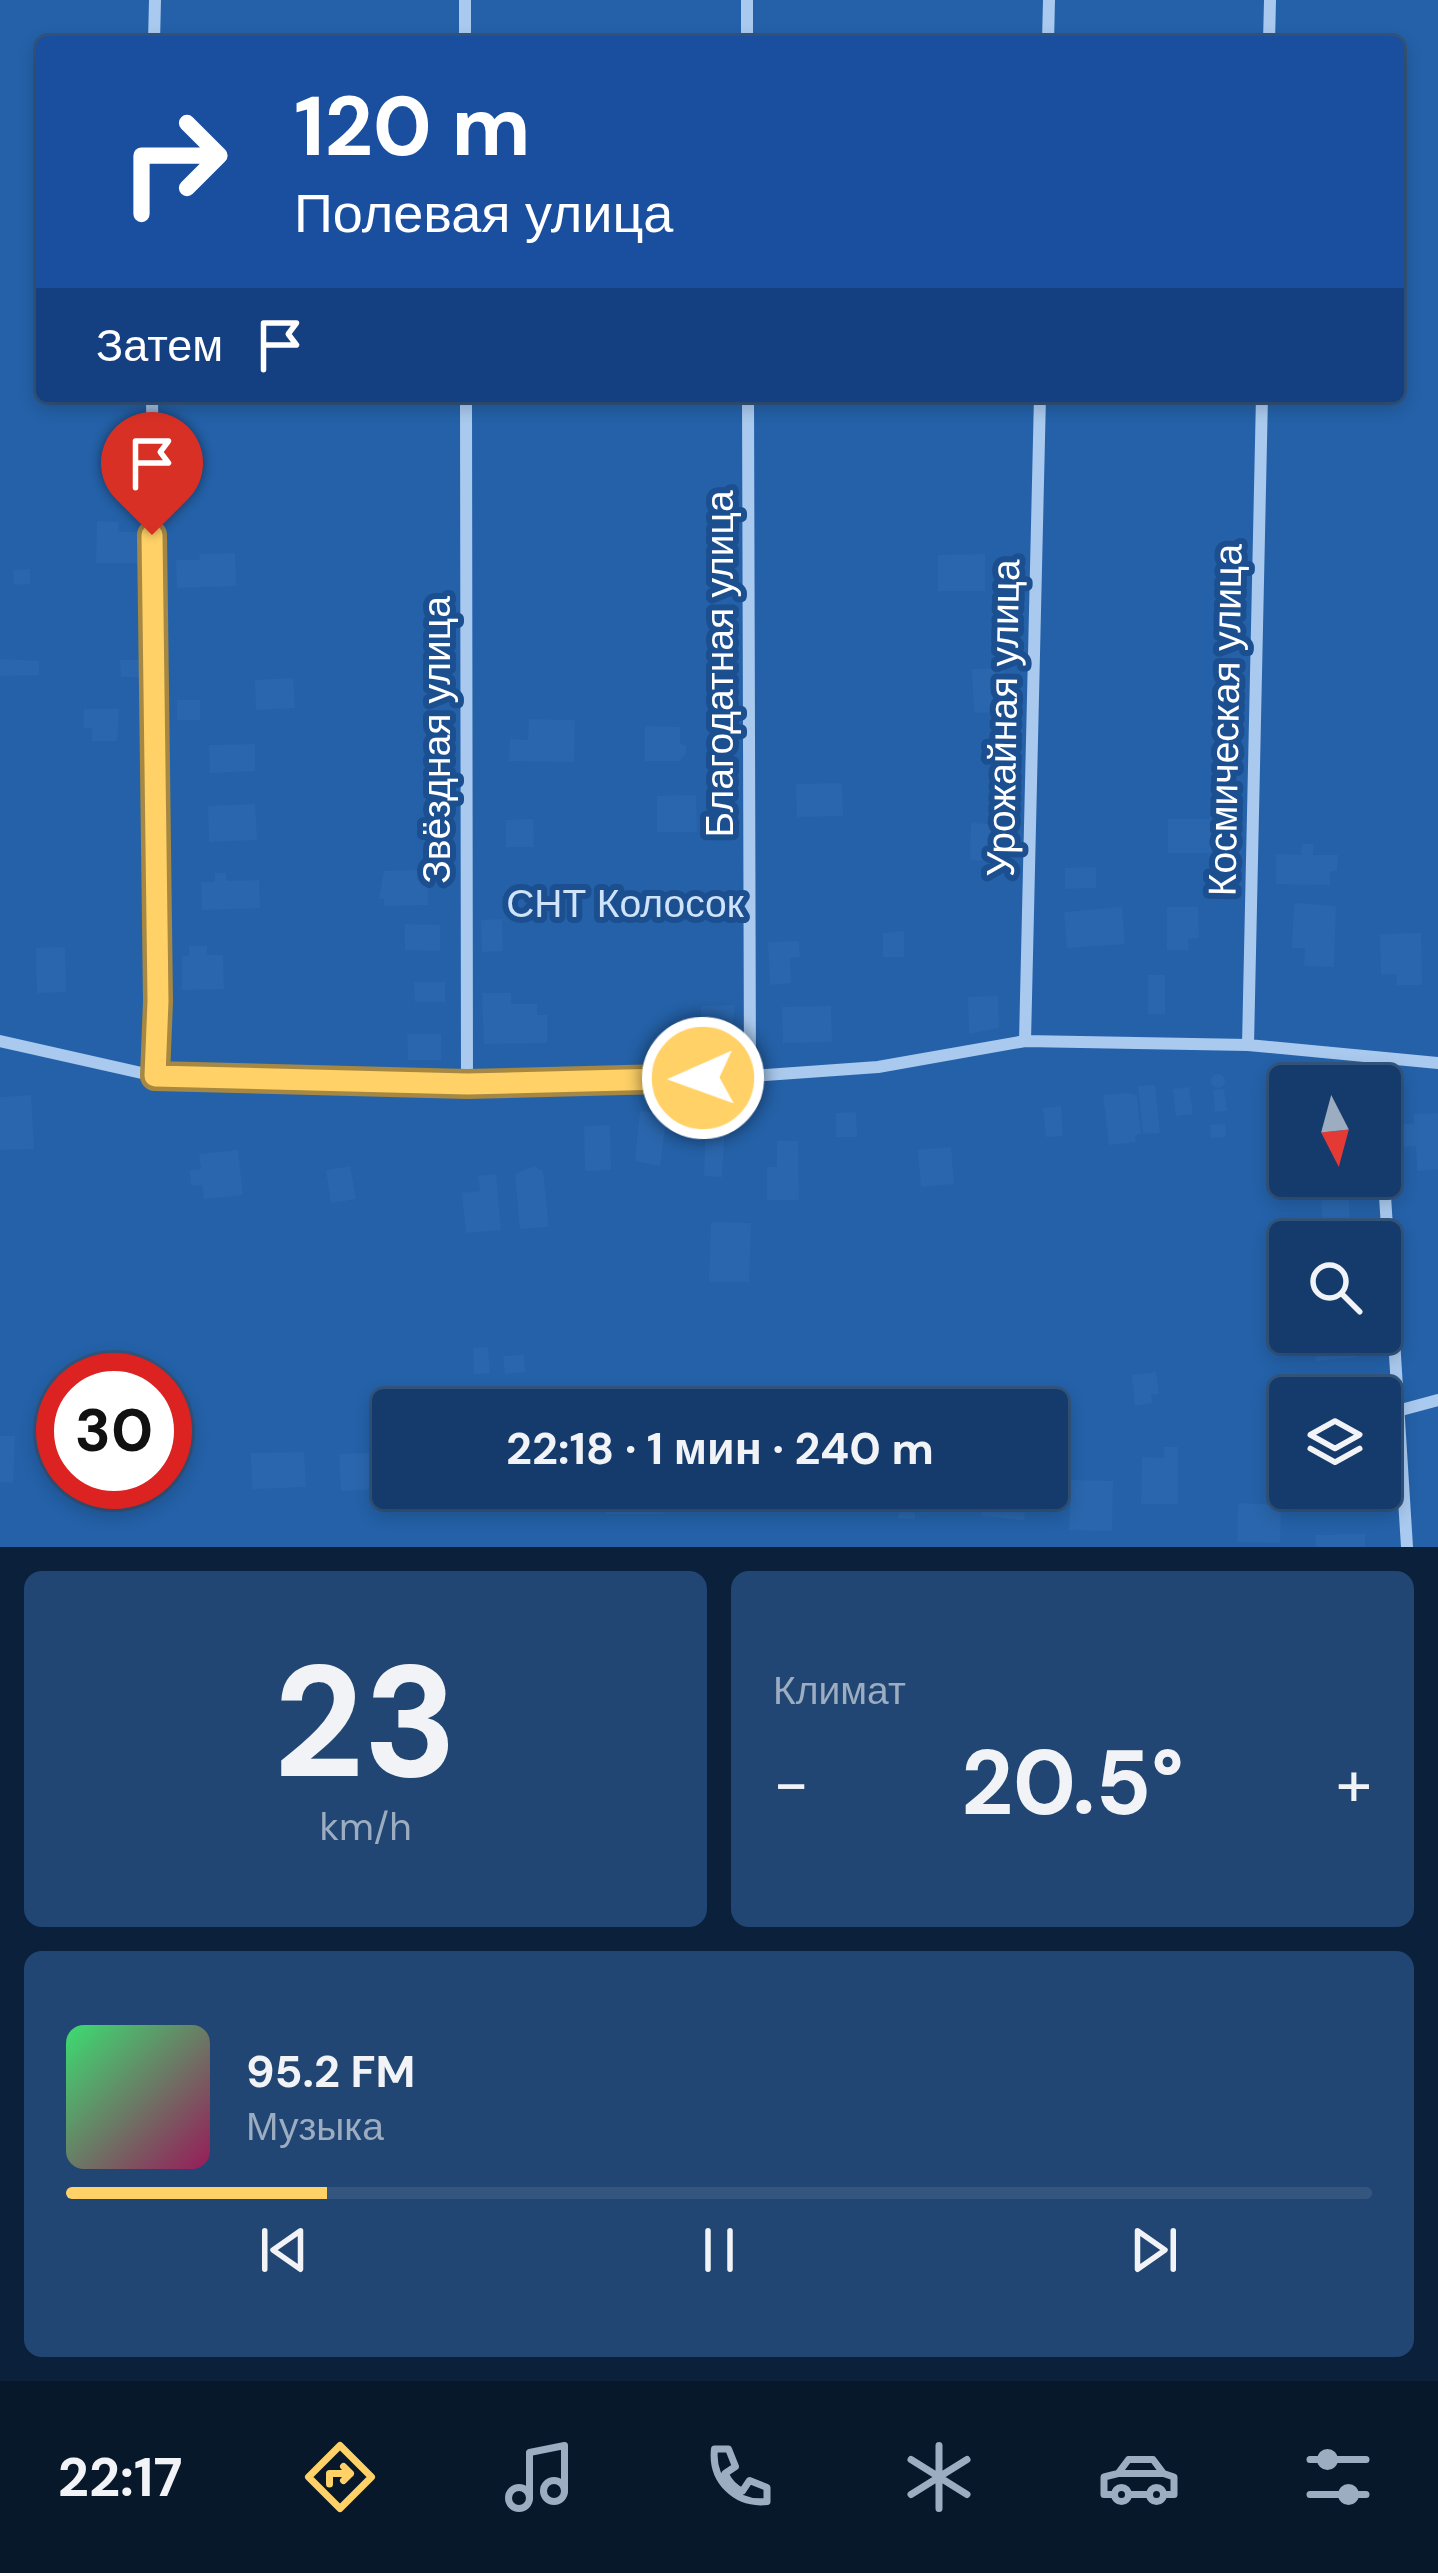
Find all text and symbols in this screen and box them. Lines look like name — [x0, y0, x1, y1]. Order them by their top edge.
text: 120 m — [294, 72, 531, 181]
icon: right — [96, 84, 252, 240]
text: Полевая улица — [294, 178, 673, 249]
icon: arrive — [247, 312, 313, 378]
text: Затем — [96, 316, 223, 375]
pin — [101, 412, 203, 535]
icon: arrive — [119, 430, 185, 496]
street label: Благодатная улица — [694, 490, 745, 838]
street label: Космическая улица — [1196, 543, 1254, 897]
street label: Урожайная улица — [975, 559, 1031, 877]
street label: Звёздная улица — [411, 596, 462, 884]
park label: СНТ Колосок — [506, 878, 745, 929]
position arrow — [640, 1015, 766, 1141]
north arrow — [1269, 1065, 1401, 1197]
map controls — [1269, 1065, 1401, 1509]
button: search — [1269, 1221, 1401, 1353]
speed limit sign: 30 — [36, 1353, 192, 1509]
button: layers — [1269, 1377, 1401, 1509]
text: 22:18 · 1 мин · 240 m — [506, 1419, 934, 1478]
text: 23 — [273, 1621, 458, 1824]
text: Климат — [773, 1665, 906, 1716]
text: 20.5° — [961, 1725, 1184, 1842]
text: − — [773, 1741, 809, 1826]
text: + — [1336, 1741, 1372, 1826]
text: km/h — [319, 1801, 412, 1852]
text: 95.2 FM — [246, 2042, 415, 2101]
text: Музыка — [246, 2101, 384, 2152]
icon: previous — [251, 2217, 317, 2283]
icon: pause — [686, 2217, 752, 2283]
icon: next — [1121, 2217, 1187, 2283]
icon: directions — [298, 2435, 382, 2519]
icon: music — [498, 2435, 582, 2519]
icon: phone — [697, 2435, 781, 2519]
icon: climate — [897, 2435, 981, 2519]
icon: car — [1097, 2435, 1181, 2519]
icon: filters — [1296, 2435, 1380, 2519]
text: 22:17 — [58, 2442, 182, 2513]

